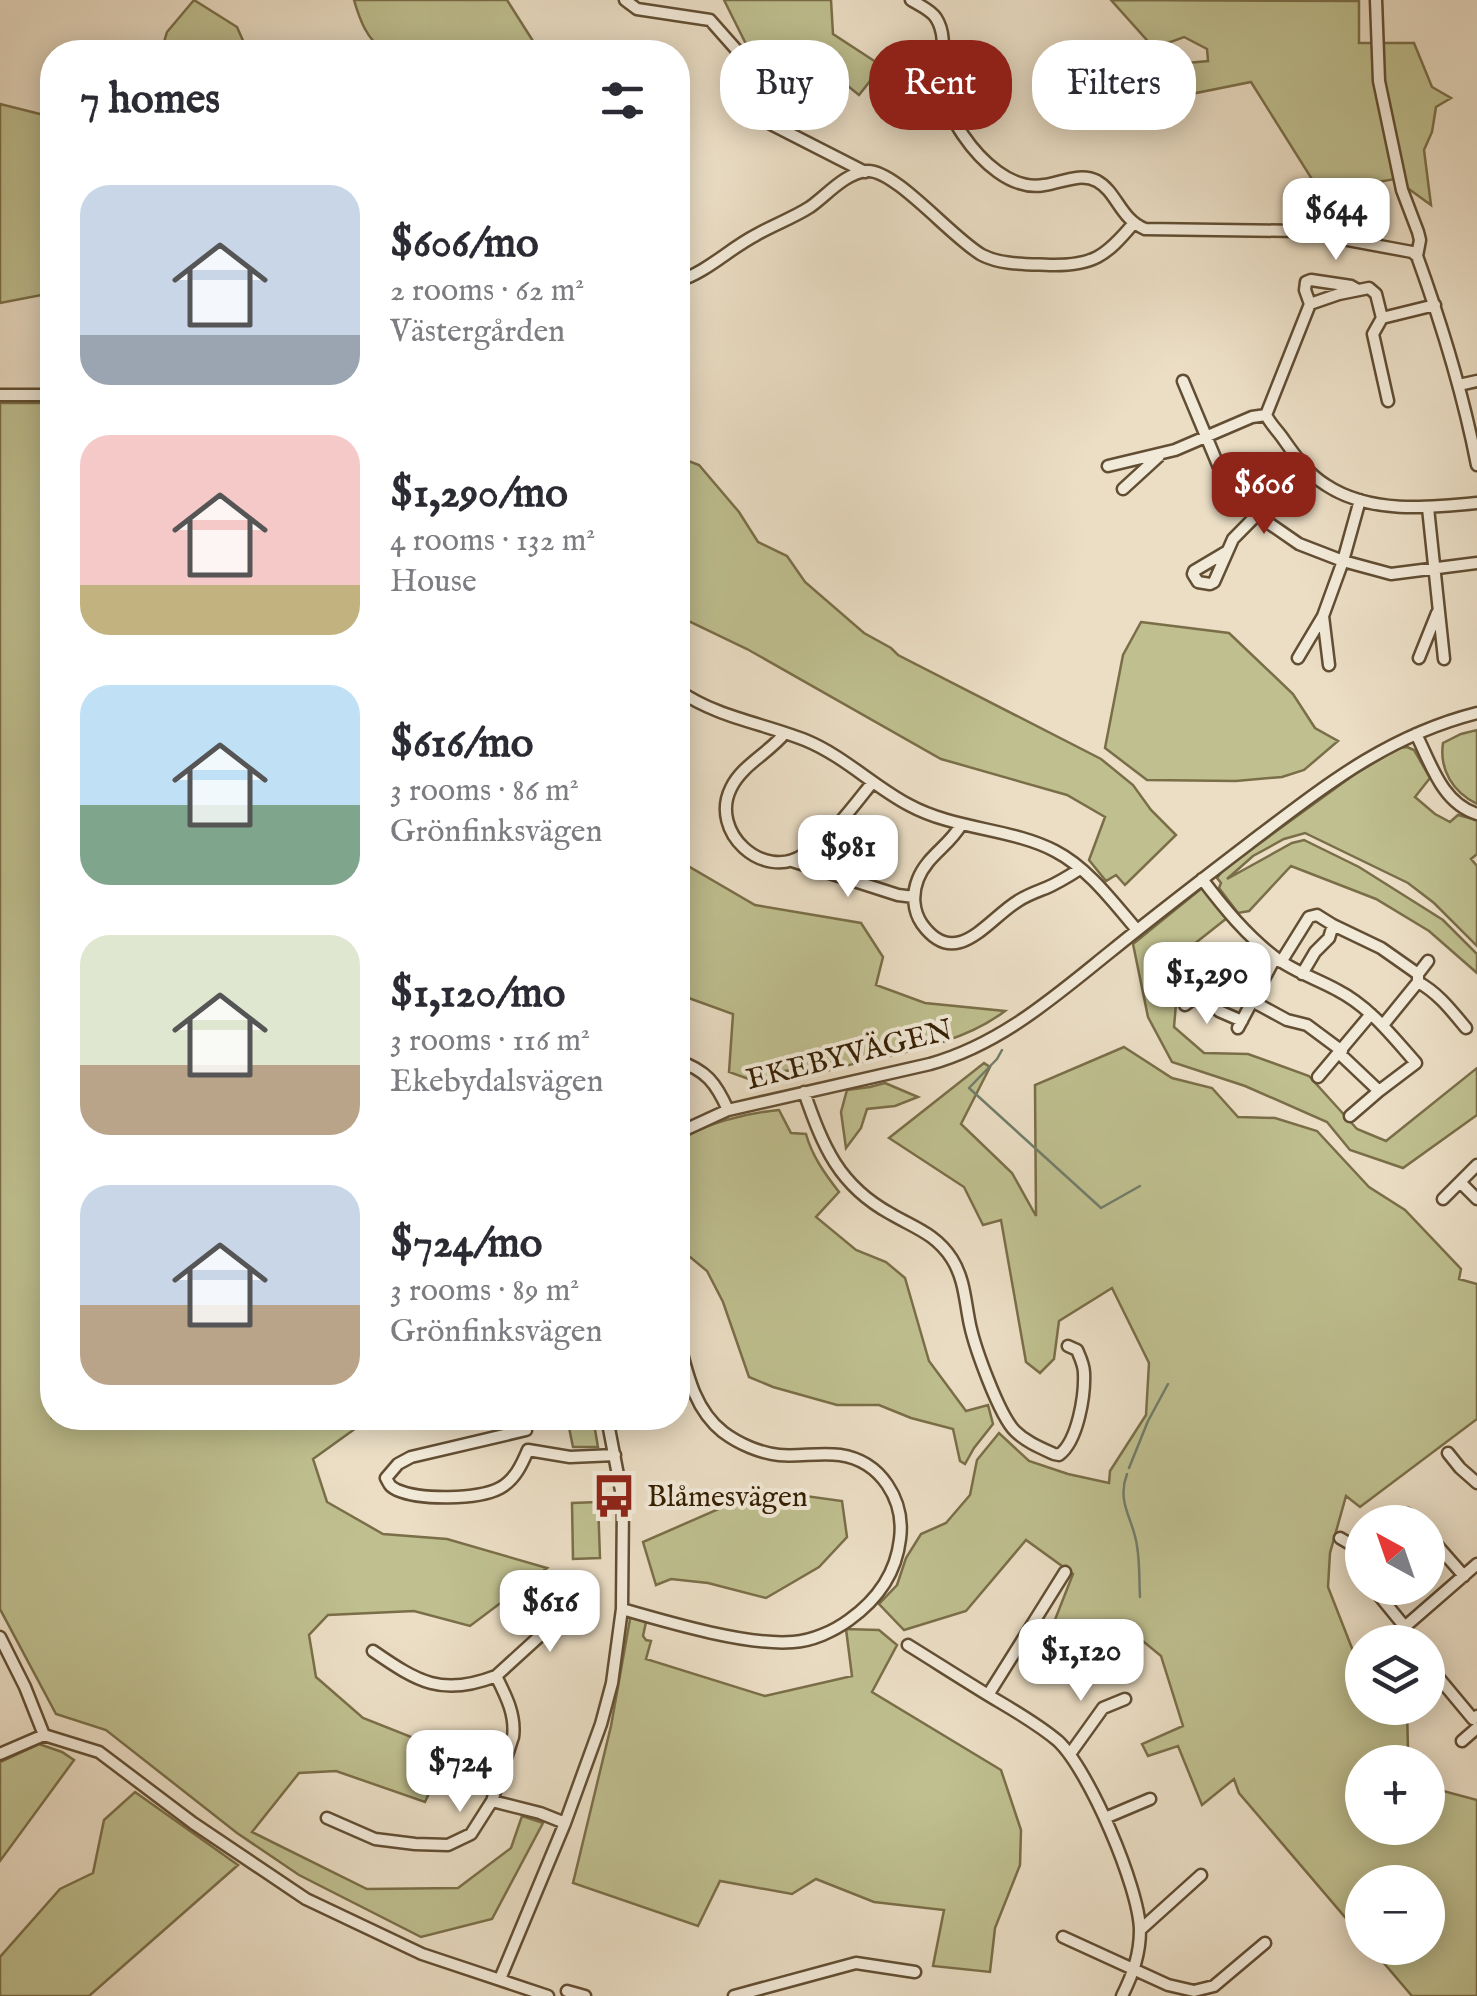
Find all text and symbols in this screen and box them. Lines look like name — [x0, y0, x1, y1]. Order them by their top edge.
chip: Buy — [720, 40, 849, 130]
chip: Rent — [869, 40, 1012, 130]
chip: Filters — [1032, 40, 1196, 130]
icon: filters — [595, 73, 650, 128]
text: 7 homes — [80, 74, 220, 127]
pin: $644 — [1277, 178, 1395, 263]
text: $644 — [1305, 190, 1367, 231]
text: $606/mo — [390, 218, 539, 271]
icon: home — [160, 225, 280, 345]
text: 2 rooms · 62 m² — [390, 271, 584, 312]
text: Västergården — [390, 312, 565, 353]
pin: $606 — [1205, 452, 1323, 537]
text: $606 — [1234, 464, 1294, 505]
text: $1,290/mo — [390, 468, 568, 521]
icon: home — [160, 475, 280, 595]
text: 4 rooms · 132 m² — [390, 521, 595, 562]
text: House — [390, 562, 477, 603]
text: $616/mo — [390, 718, 533, 771]
icon: home — [160, 725, 280, 845]
text: 3 rooms · 86 m² — [390, 771, 579, 812]
text: Grönfinksvägen — [390, 812, 602, 853]
pin: $981 — [789, 815, 907, 900]
text: $981 — [820, 827, 876, 868]
pin: $1,290 — [1126, 942, 1288, 1027]
text: $1,290 — [1166, 954, 1248, 995]
text: $1,120/mo — [390, 968, 565, 1021]
icon: home — [160, 975, 280, 1095]
street label: EKEBYVÄGEN — [742, 1012, 957, 1100]
text: 3 rooms · 116 m² — [390, 1021, 590, 1062]
text: Ekebydalsvägen — [390, 1062, 604, 1103]
text: $724/mo — [390, 1218, 542, 1271]
icon: home — [160, 1225, 280, 1345]
text: 3 rooms · 89 m² — [390, 1271, 579, 1312]
text: Grönfinksvägen — [390, 1312, 602, 1353]
bus stop icon: Blåmesvägen — [590, 1472, 638, 1520]
place label: Blåmesvägen — [647, 1479, 808, 1517]
north arrow — [1345, 1505, 1445, 1605]
map controls — [1345, 1505, 1445, 1965]
pin: $616 — [491, 1570, 609, 1655]
text: $616 — [522, 1582, 578, 1623]
pin: $1,120 — [1000, 1619, 1162, 1704]
button: layers — [1345, 1625, 1445, 1725]
text: $1,120 — [1041, 1631, 1121, 1672]
pin: $724 — [401, 1730, 519, 1815]
text: $724 — [428, 1742, 492, 1783]
button: + — [1345, 1745, 1445, 1845]
button: − — [1345, 1865, 1445, 1965]

